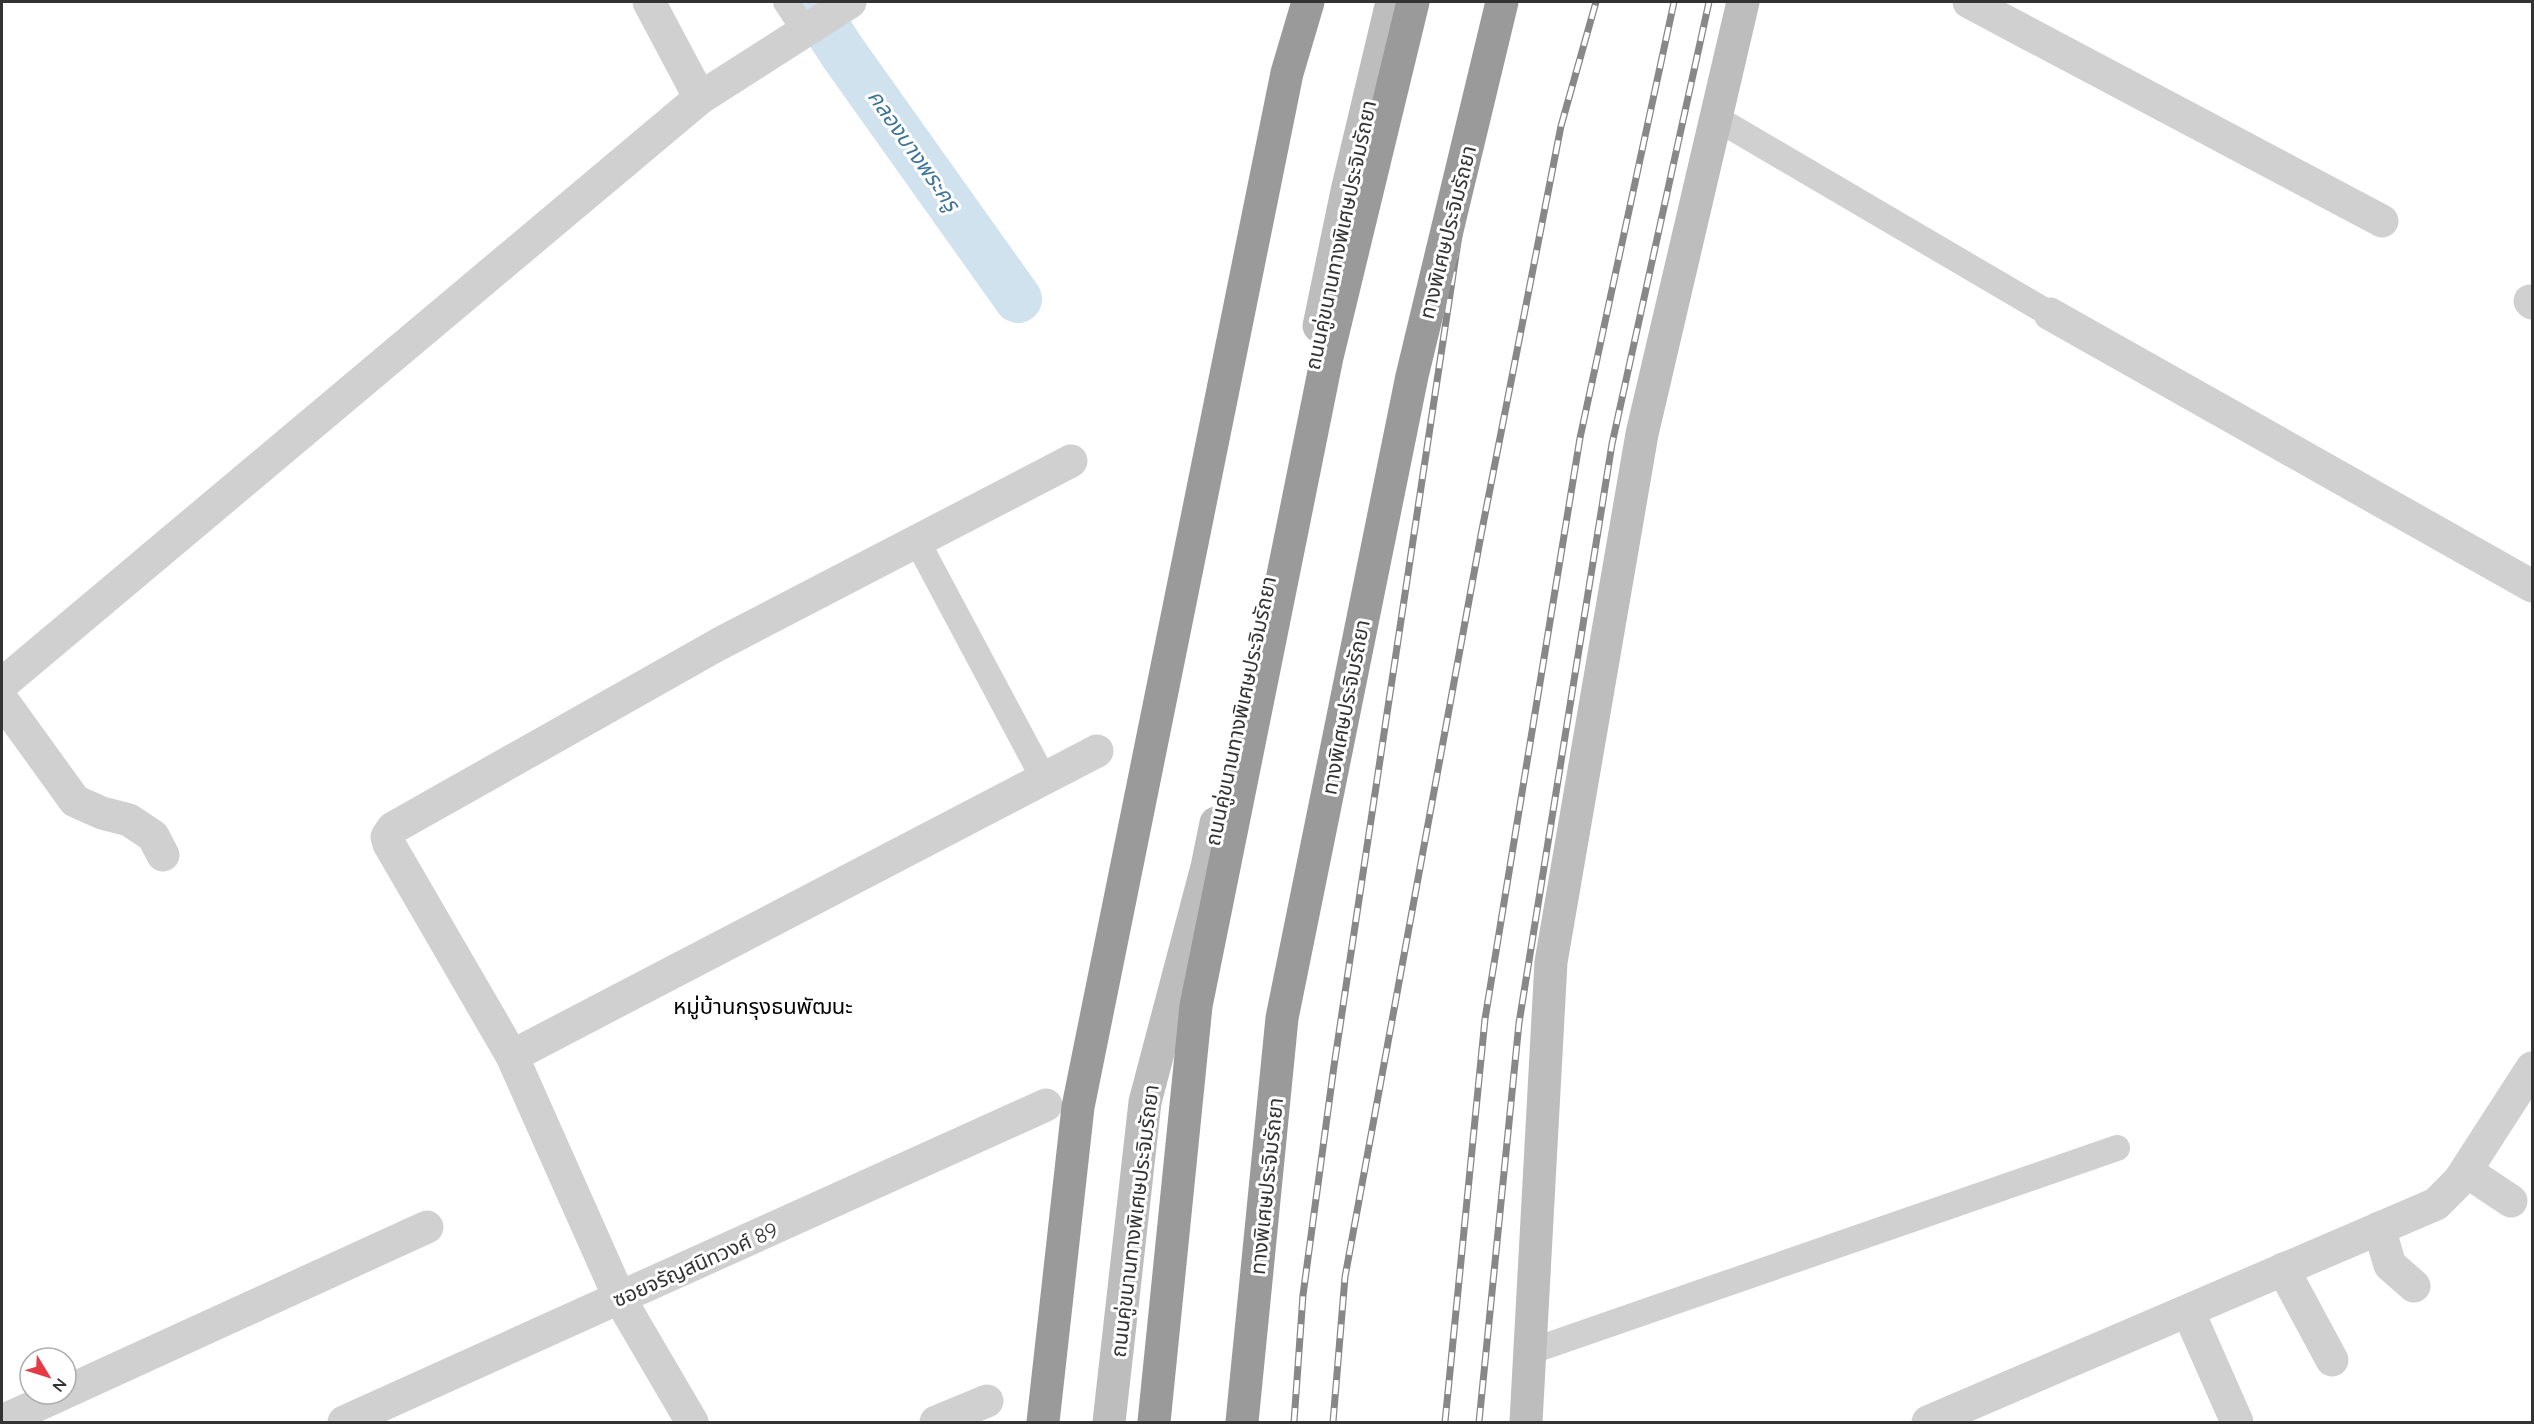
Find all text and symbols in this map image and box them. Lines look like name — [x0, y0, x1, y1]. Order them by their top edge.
water label: คลองบางพระครู — [862, 84, 968, 218]
street label: ถนนคู่ขนานทางพิเศษประจิมรัถยา — [1299, 98, 1382, 372]
street label: ทางพิเศษประจิมรัถยา — [1413, 143, 1481, 321]
street label: ถนนคู่ขนานทางพิเศษประจิมรัถยา — [1199, 574, 1282, 848]
street label: ทางพิเศษประจิมรัถยา — [1315, 617, 1375, 797]
district label: หมู่บ้านกรุงธนพัฒนะ — [673, 992, 853, 1020]
street label: ถนนคู่ขนานทางพิเศษประจิมรัถยา — [1104, 1083, 1165, 1359]
street label: ทางพิเศษประจิมรัถยา — [1244, 1096, 1288, 1276]
street label: ซอยจรัญสนิทวงศ์ 89 — [608, 1216, 782, 1312]
north arrow — [18, 1346, 78, 1406]
text: N — [48, 1374, 71, 1396]

